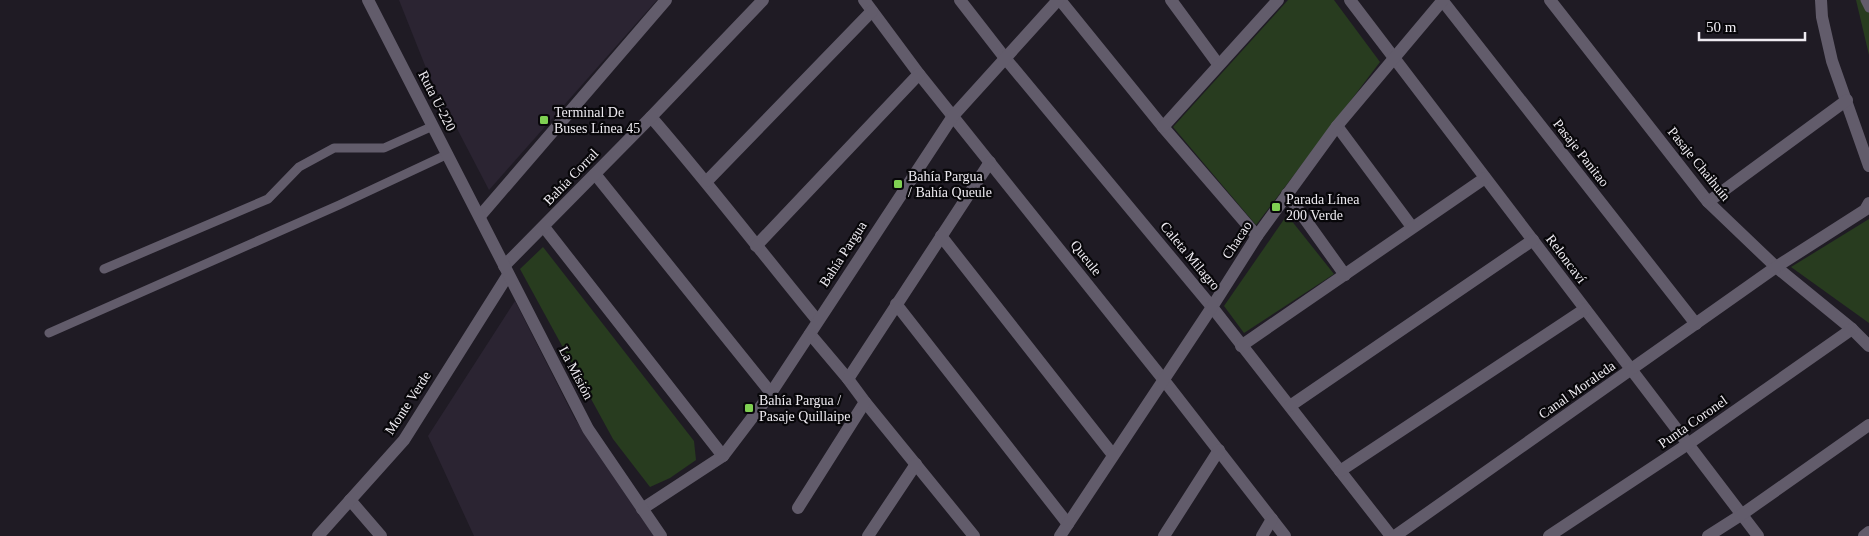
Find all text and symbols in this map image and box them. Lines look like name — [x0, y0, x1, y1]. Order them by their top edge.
scale bar — [1699, 10, 1805, 42]
text: 50 m — [1706, 19, 1737, 35]
street label: Ruta U-220 — [415, 68, 459, 134]
place label: Terminal De Buses Línea 45 — [554, 105, 640, 136]
marker: Terminal De Buses Línea 45 — [538, 114, 550, 126]
street label: Pasaje Panitao — [1550, 116, 1612, 190]
street label: Pasaje Chaihuín — [1665, 124, 1733, 204]
street label: Bahía Corral — [541, 146, 601, 208]
place label: Bahía Pargua / Bahía Queule — [908, 169, 992, 200]
marker: Bahía Pargua / Bahía Queule — [892, 178, 904, 190]
place label: Parada Línea 200 Verde — [1286, 192, 1360, 223]
marker: Parada Línea 200 Verde — [1270, 201, 1282, 213]
street label: Bahía Pargua — [816, 218, 870, 289]
street label: Chacao — [1219, 218, 1255, 262]
street label: Caleta Milagro — [1157, 219, 1223, 293]
street label: Reloncaví — [1543, 232, 1589, 286]
street label: Queule — [1067, 238, 1105, 278]
street label: La Misión — [556, 344, 596, 402]
street label: Canal Moraleda — [1536, 358, 1619, 422]
street label: Monte Verde — [382, 369, 434, 437]
place label: Bahía Pargua / Pasaje Quillaipe — [759, 393, 850, 424]
street label: Punta Coronel — [1656, 393, 1730, 451]
marker: Bahía Pargua / Pasaje Quillaipe — [743, 402, 755, 414]

